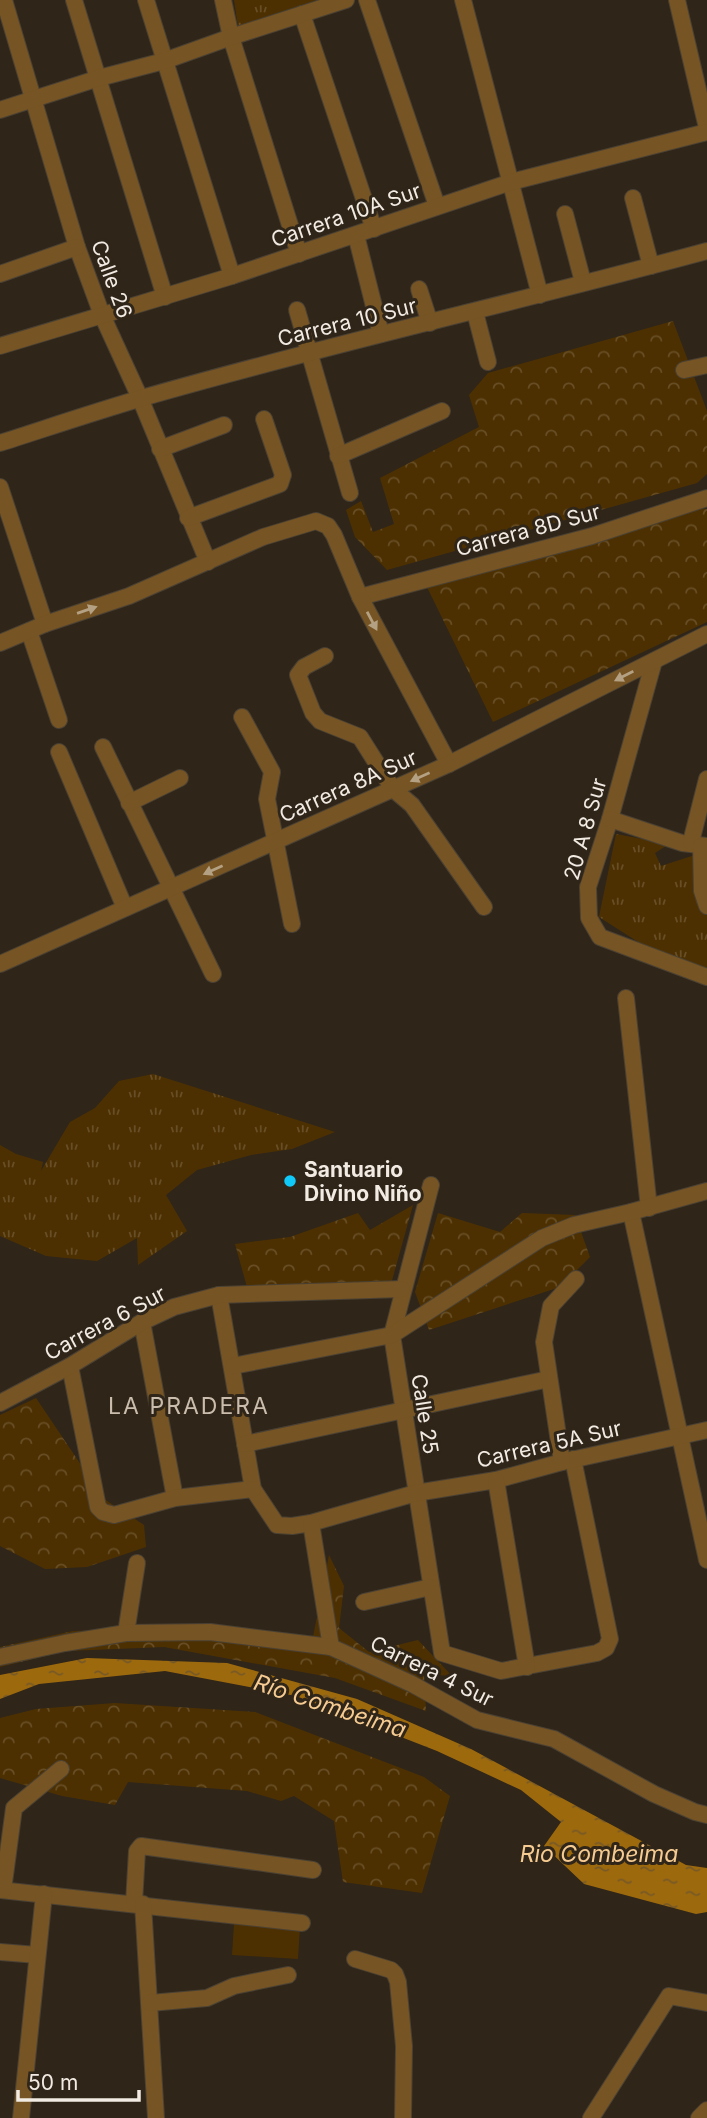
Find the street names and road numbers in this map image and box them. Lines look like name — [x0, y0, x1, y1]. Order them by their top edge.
street label: Carrera 10A Sur — [268, 178, 424, 252]
street label: Calle 26 — [86, 237, 138, 321]
street label: Carrera 10 Sur — [275, 293, 419, 351]
street label: Carrera 8D Sur — [453, 499, 603, 561]
street label: Carrera 8A Sur — [275, 744, 421, 828]
street label: 20 A 8 Sur — [559, 775, 612, 883]
street label: Carrera 6 Sur — [40, 1281, 170, 1365]
street label: Calle 25 — [406, 1372, 444, 1456]
street label: Carrera 5A Sur — [474, 1415, 624, 1473]
street label: Carrera 4 Sur — [366, 1630, 498, 1712]

